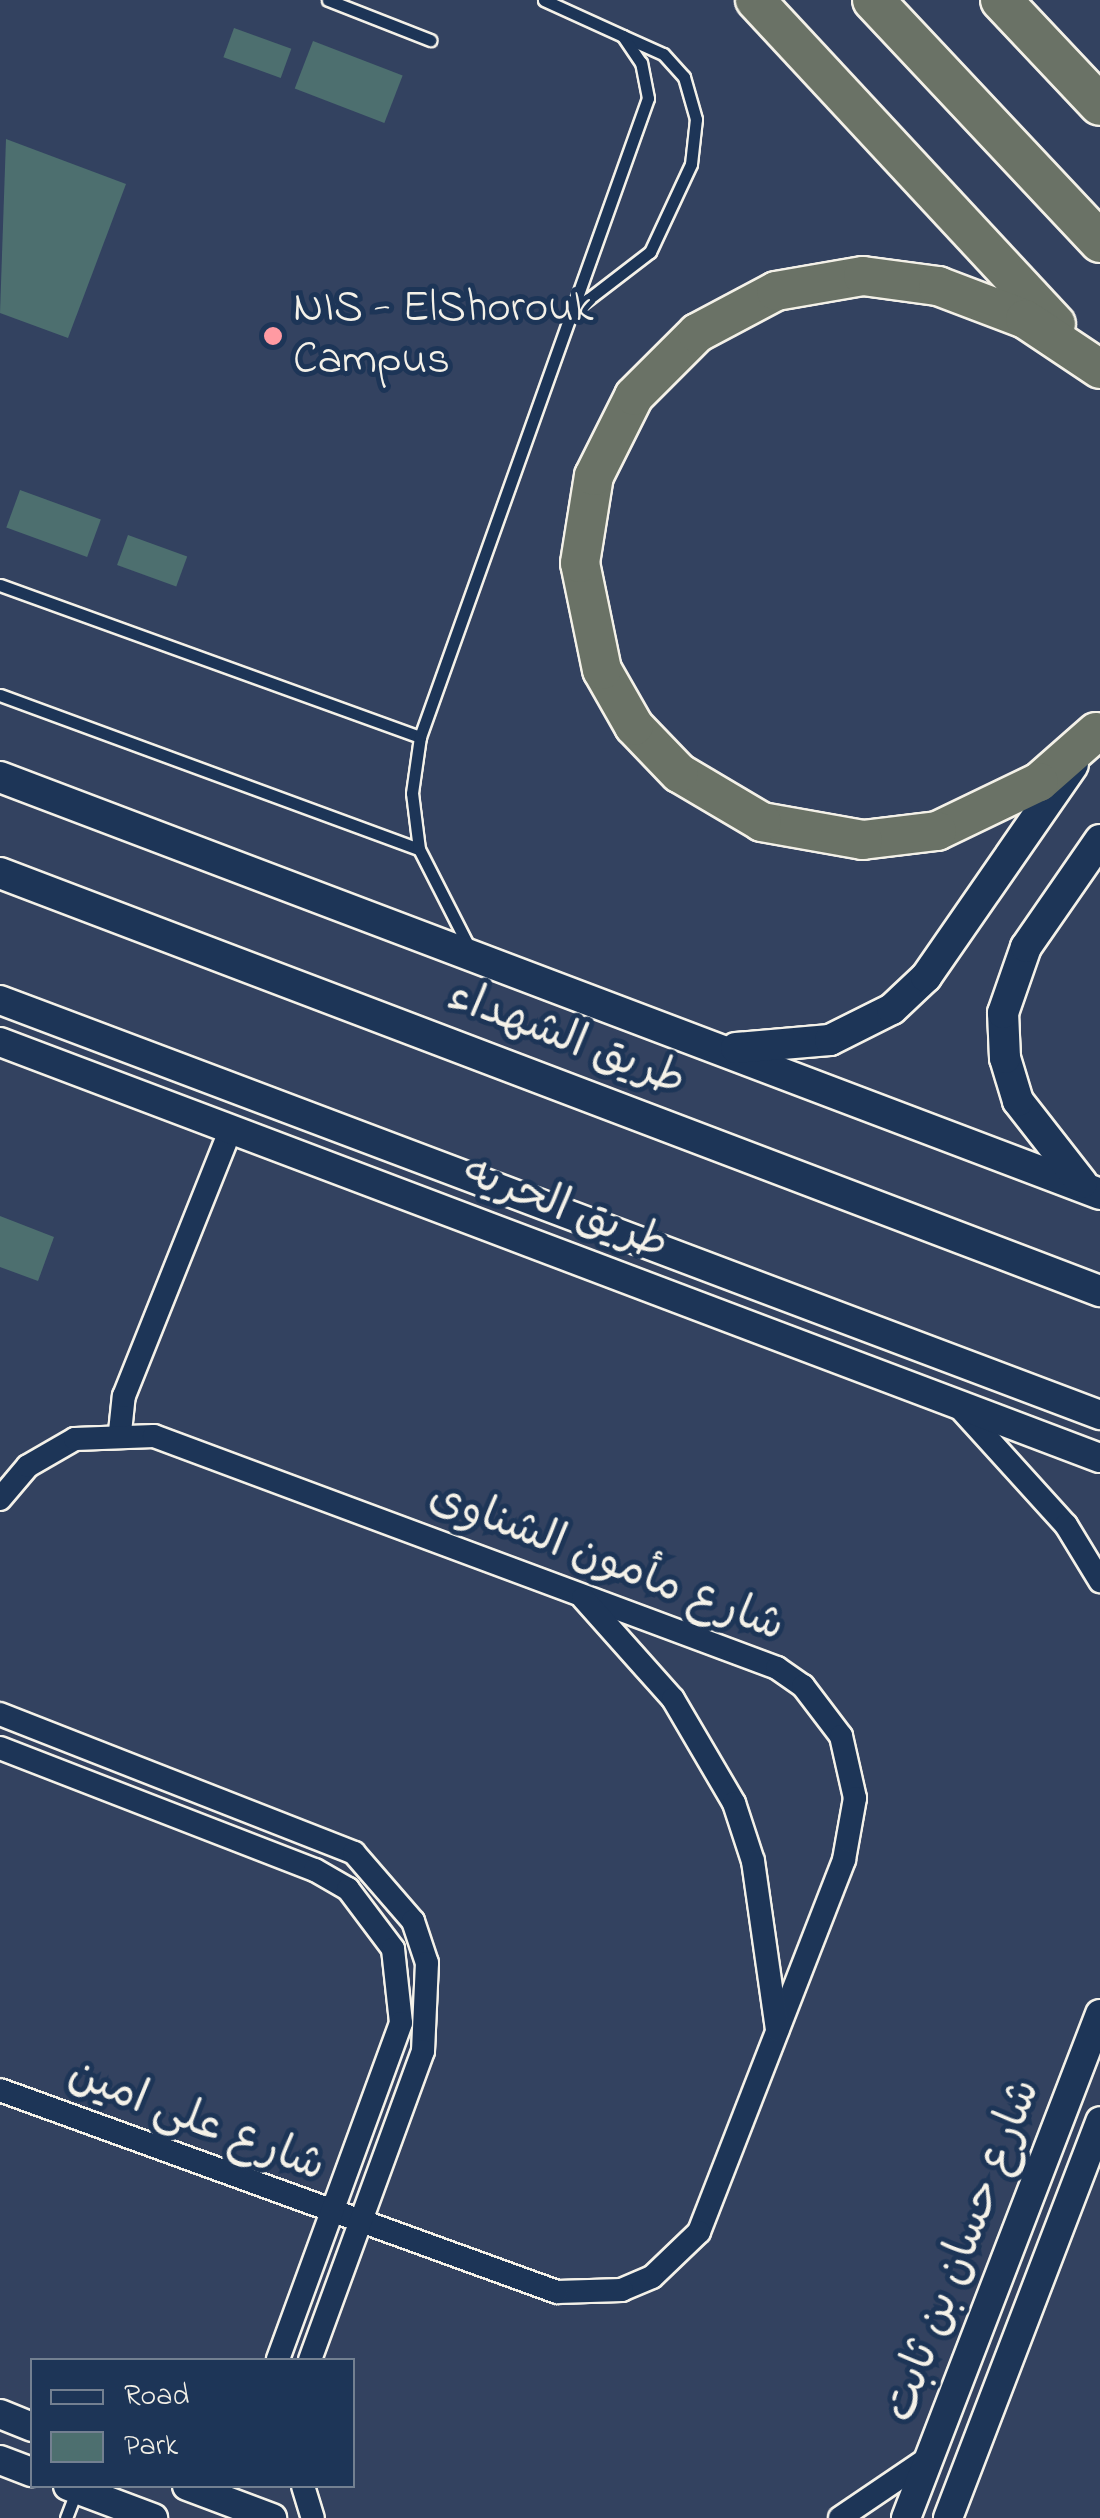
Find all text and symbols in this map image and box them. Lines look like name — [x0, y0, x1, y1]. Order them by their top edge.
place label: NIS - ElShorouk Campus — [293, 283, 593, 389]
marker: NIS - ElShorouk Campus — [262, 325, 284, 347]
street label: طريق الشهداء — [440, 970, 692, 1110]
street label: طريق الحريه — [455, 1146, 675, 1274]
street label: شارع مأمون الشناوى — [421, 1471, 791, 1655]
street label: شارع على امين — [60, 2048, 332, 2196]
street label: شارع حسان بن ثابت — [874, 2072, 1054, 2430]
legend — [30, 2358, 355, 2488]
text: Road — [124, 2375, 189, 2419]
text: Park — [124, 2425, 178, 2469]

